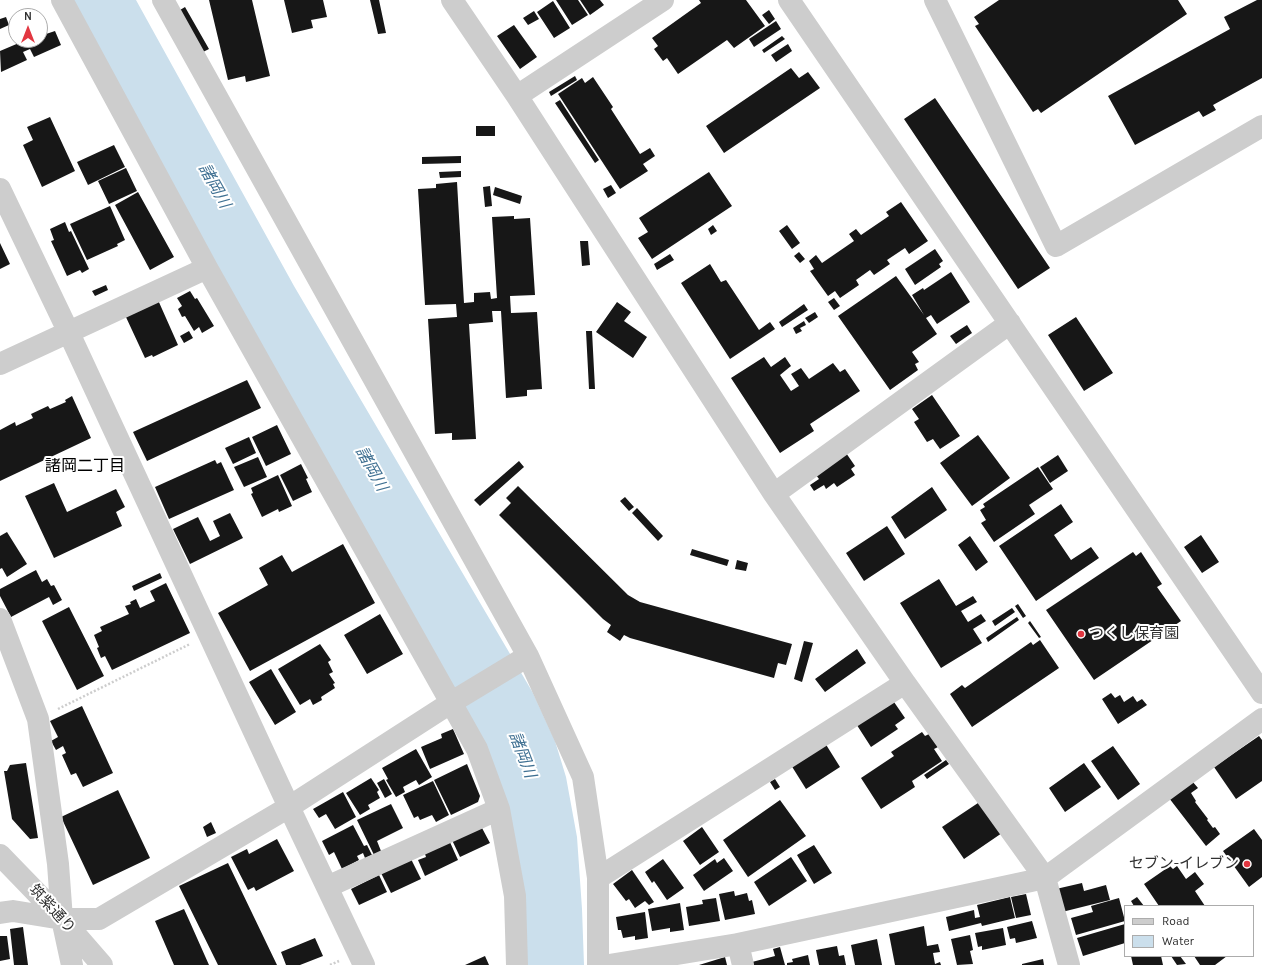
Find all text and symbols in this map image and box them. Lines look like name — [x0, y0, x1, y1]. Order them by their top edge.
north arrow — [8, 8, 48, 48]
text: N — [24, 10, 32, 23]
water label: 諸岡川 — [194, 160, 234, 212]
water label: 諸岡川 — [351, 443, 391, 495]
district label: 諸岡二丁目 — [45, 456, 125, 476]
place label: つくし保育園 — [1089, 625, 1179, 643]
marker: つくし保育園 — [1076, 629, 1086, 639]
water label: 諸岡川 — [504, 729, 540, 781]
place label: セブン-イレブン — [1129, 855, 1239, 873]
marker: セブン-イレブン — [1242, 859, 1252, 869]
street label: 筑紫通り — [25, 881, 79, 937]
legend — [1124, 905, 1254, 957]
text: Road — [1162, 914, 1190, 928]
text: Water — [1162, 934, 1194, 948]

